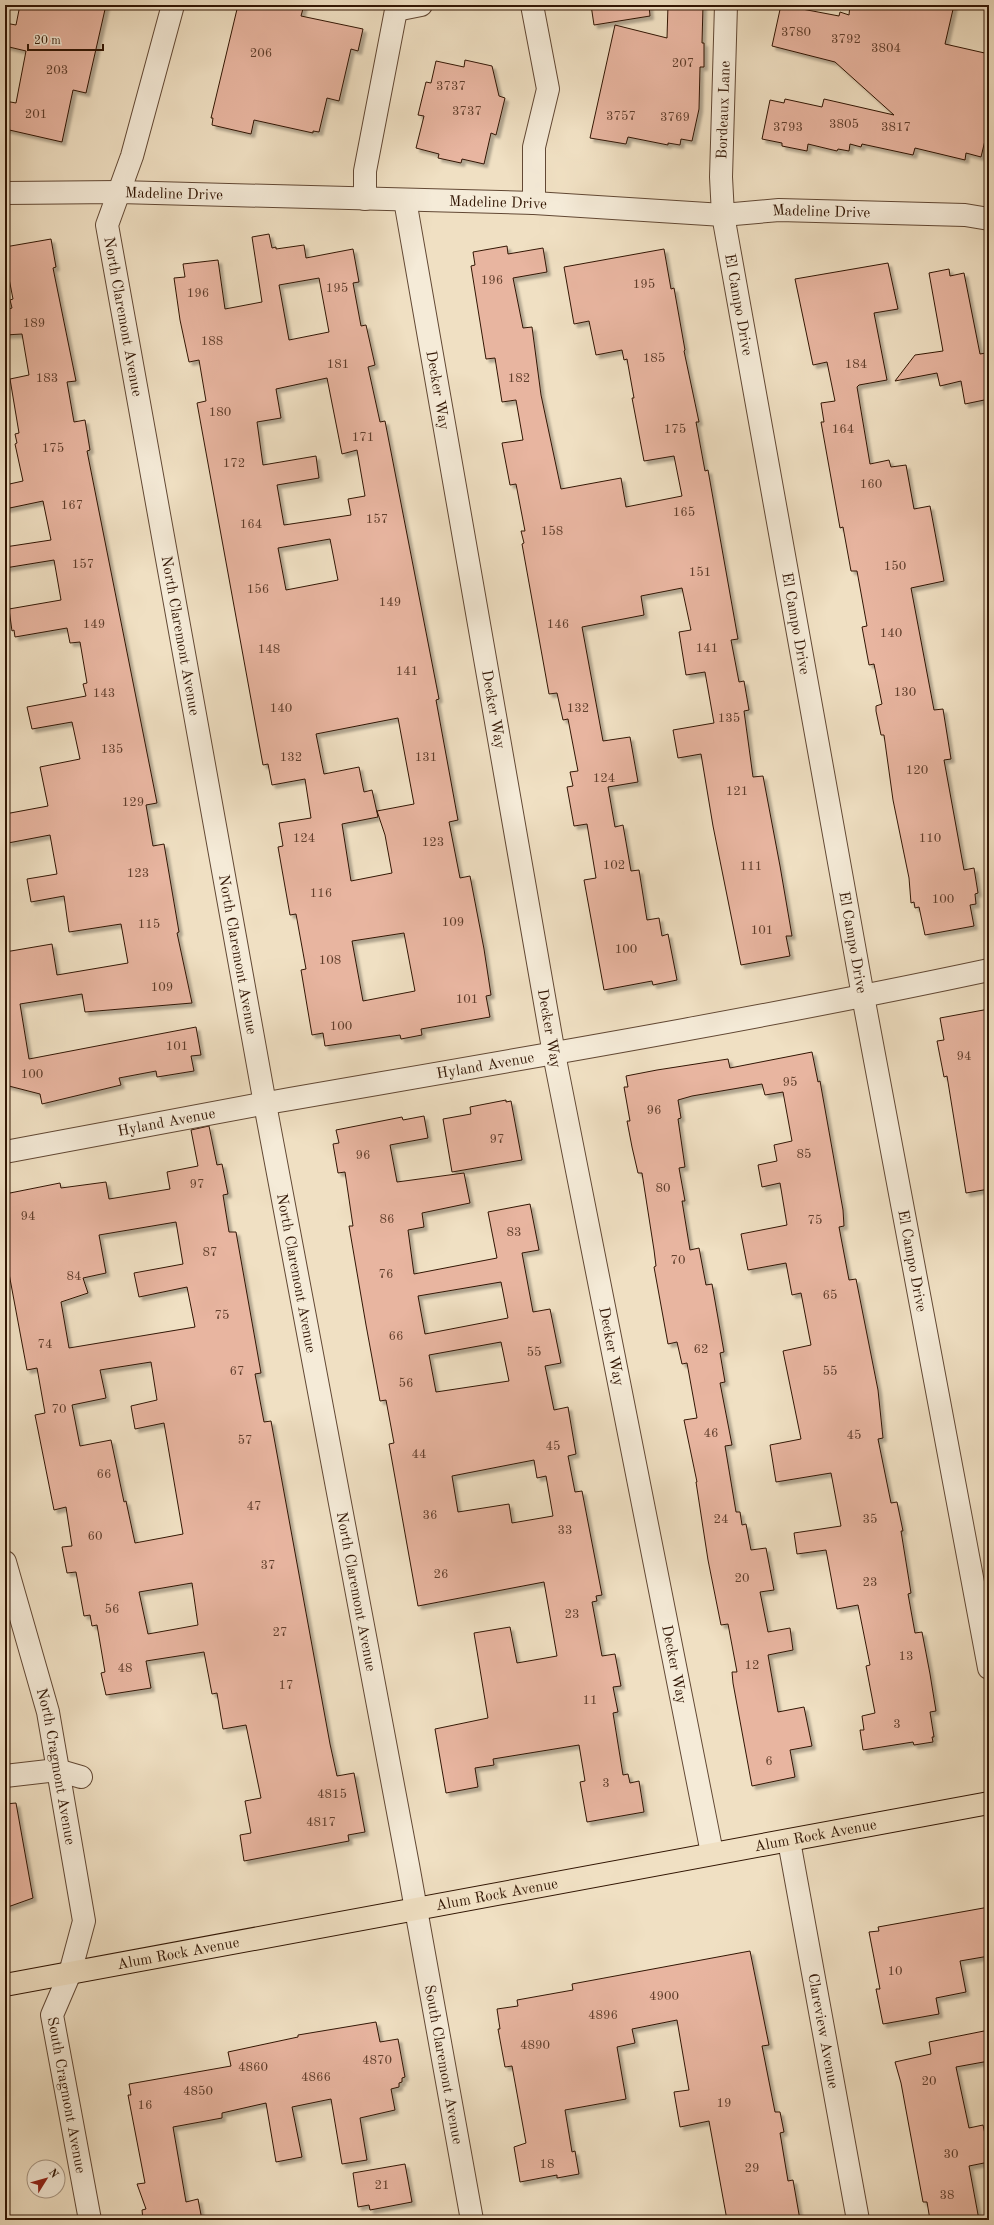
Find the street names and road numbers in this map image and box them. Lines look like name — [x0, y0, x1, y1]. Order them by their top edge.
street label: Bordeaux Lane — [715, 60, 734, 160]
street label: Madeline Drive — [125, 186, 223, 204]
street label: Madeline Drive — [449, 195, 547, 213]
street label: Madeline Drive — [772, 204, 871, 221]
street label: North Claremont Avenue — [100, 236, 144, 398]
street label: El Campo Drive — [721, 252, 754, 357]
street label: Decker Way — [422, 350, 451, 431]
street label: North Claremont Avenue — [158, 555, 201, 717]
street label: El Campo Drive — [778, 571, 811, 676]
street label: Decker Way — [478, 669, 507, 750]
street label: North Claremont Avenue — [215, 874, 258, 1036]
street label: El Campo Drive — [835, 890, 868, 995]
street label: Decker Way — [534, 988, 563, 1070]
street label: Hyland Avenue — [435, 1051, 536, 1083]
street label: Hyland Avenue — [116, 1107, 217, 1140]
street label: North Claremont Avenue — [273, 1192, 318, 1354]
street label: El Campo Drive — [894, 1209, 928, 1313]
street label: Decker Way — [595, 1306, 626, 1388]
street label: North Claremont Avenue — [333, 1511, 377, 1673]
street label: Decker Way — [658, 1624, 688, 1705]
street label: North Cragmont Avenue — [33, 1687, 77, 1846]
street label: Alum Rock Avenue — [753, 1818, 878, 1855]
street label: Alum Rock Avenue — [435, 1877, 559, 1914]
street label: Alum Rock Avenue — [116, 1936, 241, 1973]
street label: Clareview Avenue — [804, 1972, 840, 2090]
street label: South Claremont Avenue — [421, 1984, 464, 2146]
street label: South Cragmont Avenue — [44, 2016, 87, 2175]

